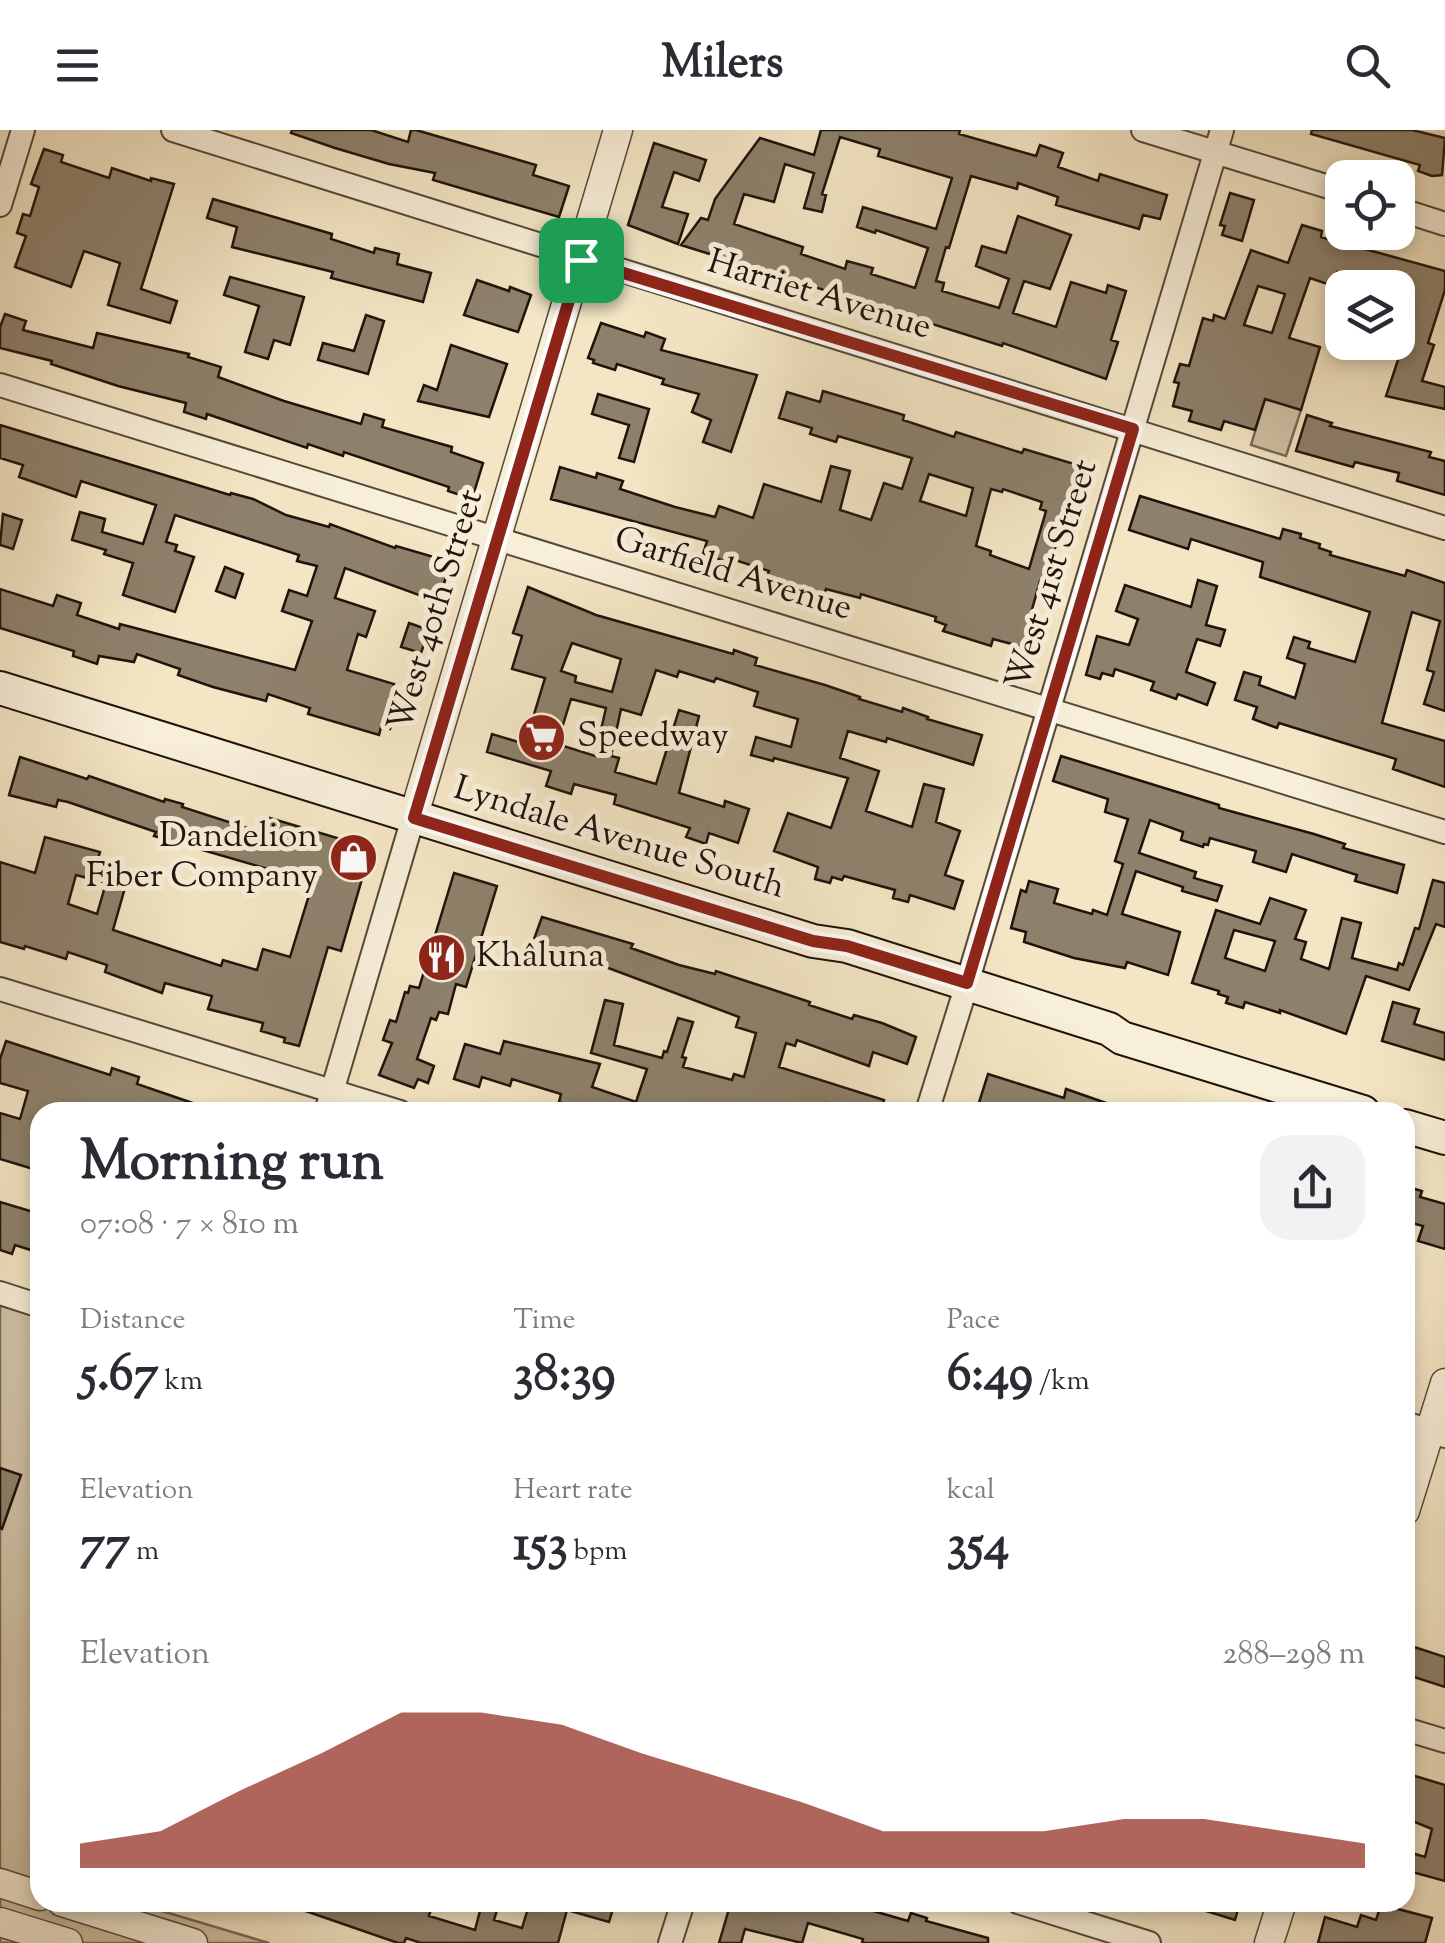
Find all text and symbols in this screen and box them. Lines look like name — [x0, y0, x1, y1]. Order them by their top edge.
text: Milers — [662, 33, 783, 98]
icon: menu — [50, 38, 105, 93]
icon: search — [1340, 38, 1395, 93]
map controls — [1325, 160, 1415, 360]
button: locate — [1325, 160, 1415, 250]
pin — [539, 218, 624, 303]
icon: arrive — [554, 233, 609, 288]
street label: Harriet Avenue — [701, 238, 937, 354]
button: layers — [1325, 270, 1415, 360]
street label: West 41st Street — [994, 454, 1112, 696]
street label: West 40th Street — [376, 484, 498, 738]
street label: Garfield Avenue — [608, 515, 858, 635]
supermarket icon: Speedway — [516, 711, 568, 763]
place label: Speedway — [577, 712, 729, 763]
street label: Lyndale Avenue South — [447, 764, 791, 914]
place label: Dandelion Fiber Company — [86, 812, 318, 903]
shop icon: Dandelion Fiber Company — [327, 831, 379, 883]
restaurant icon: Khâluna — [415, 931, 467, 983]
place label: Khâluna — [476, 932, 604, 983]
text: Morning run — [80, 1125, 384, 1204]
button: share — [1260, 1135, 1365, 1240]
text: 07:08 · 7 × 810 m — [80, 1202, 299, 1248]
text: Distance — [80, 1301, 186, 1341]
text: Time — [513, 1301, 576, 1341]
text: Pace — [947, 1301, 1000, 1341]
text: 5.67 — [80, 1341, 159, 1413]
text: 38:39 — [513, 1341, 616, 1413]
text: 6:49 — [947, 1341, 1033, 1413]
text: km — [159, 1362, 203, 1402]
text: /km — [1033, 1362, 1090, 1402]
text: Elevation — [80, 1471, 194, 1511]
text: Heart rate — [513, 1471, 633, 1511]
text: kcal — [947, 1471, 995, 1511]
text: 77 — [80, 1511, 130, 1583]
text: 153 — [513, 1511, 568, 1583]
text: 354 — [947, 1511, 1009, 1583]
text: m — [130, 1532, 159, 1572]
text: bpm — [568, 1532, 627, 1572]
text: Elevation — [80, 1632, 210, 1678]
text: 288–298 m — [1223, 1632, 1365, 1678]

